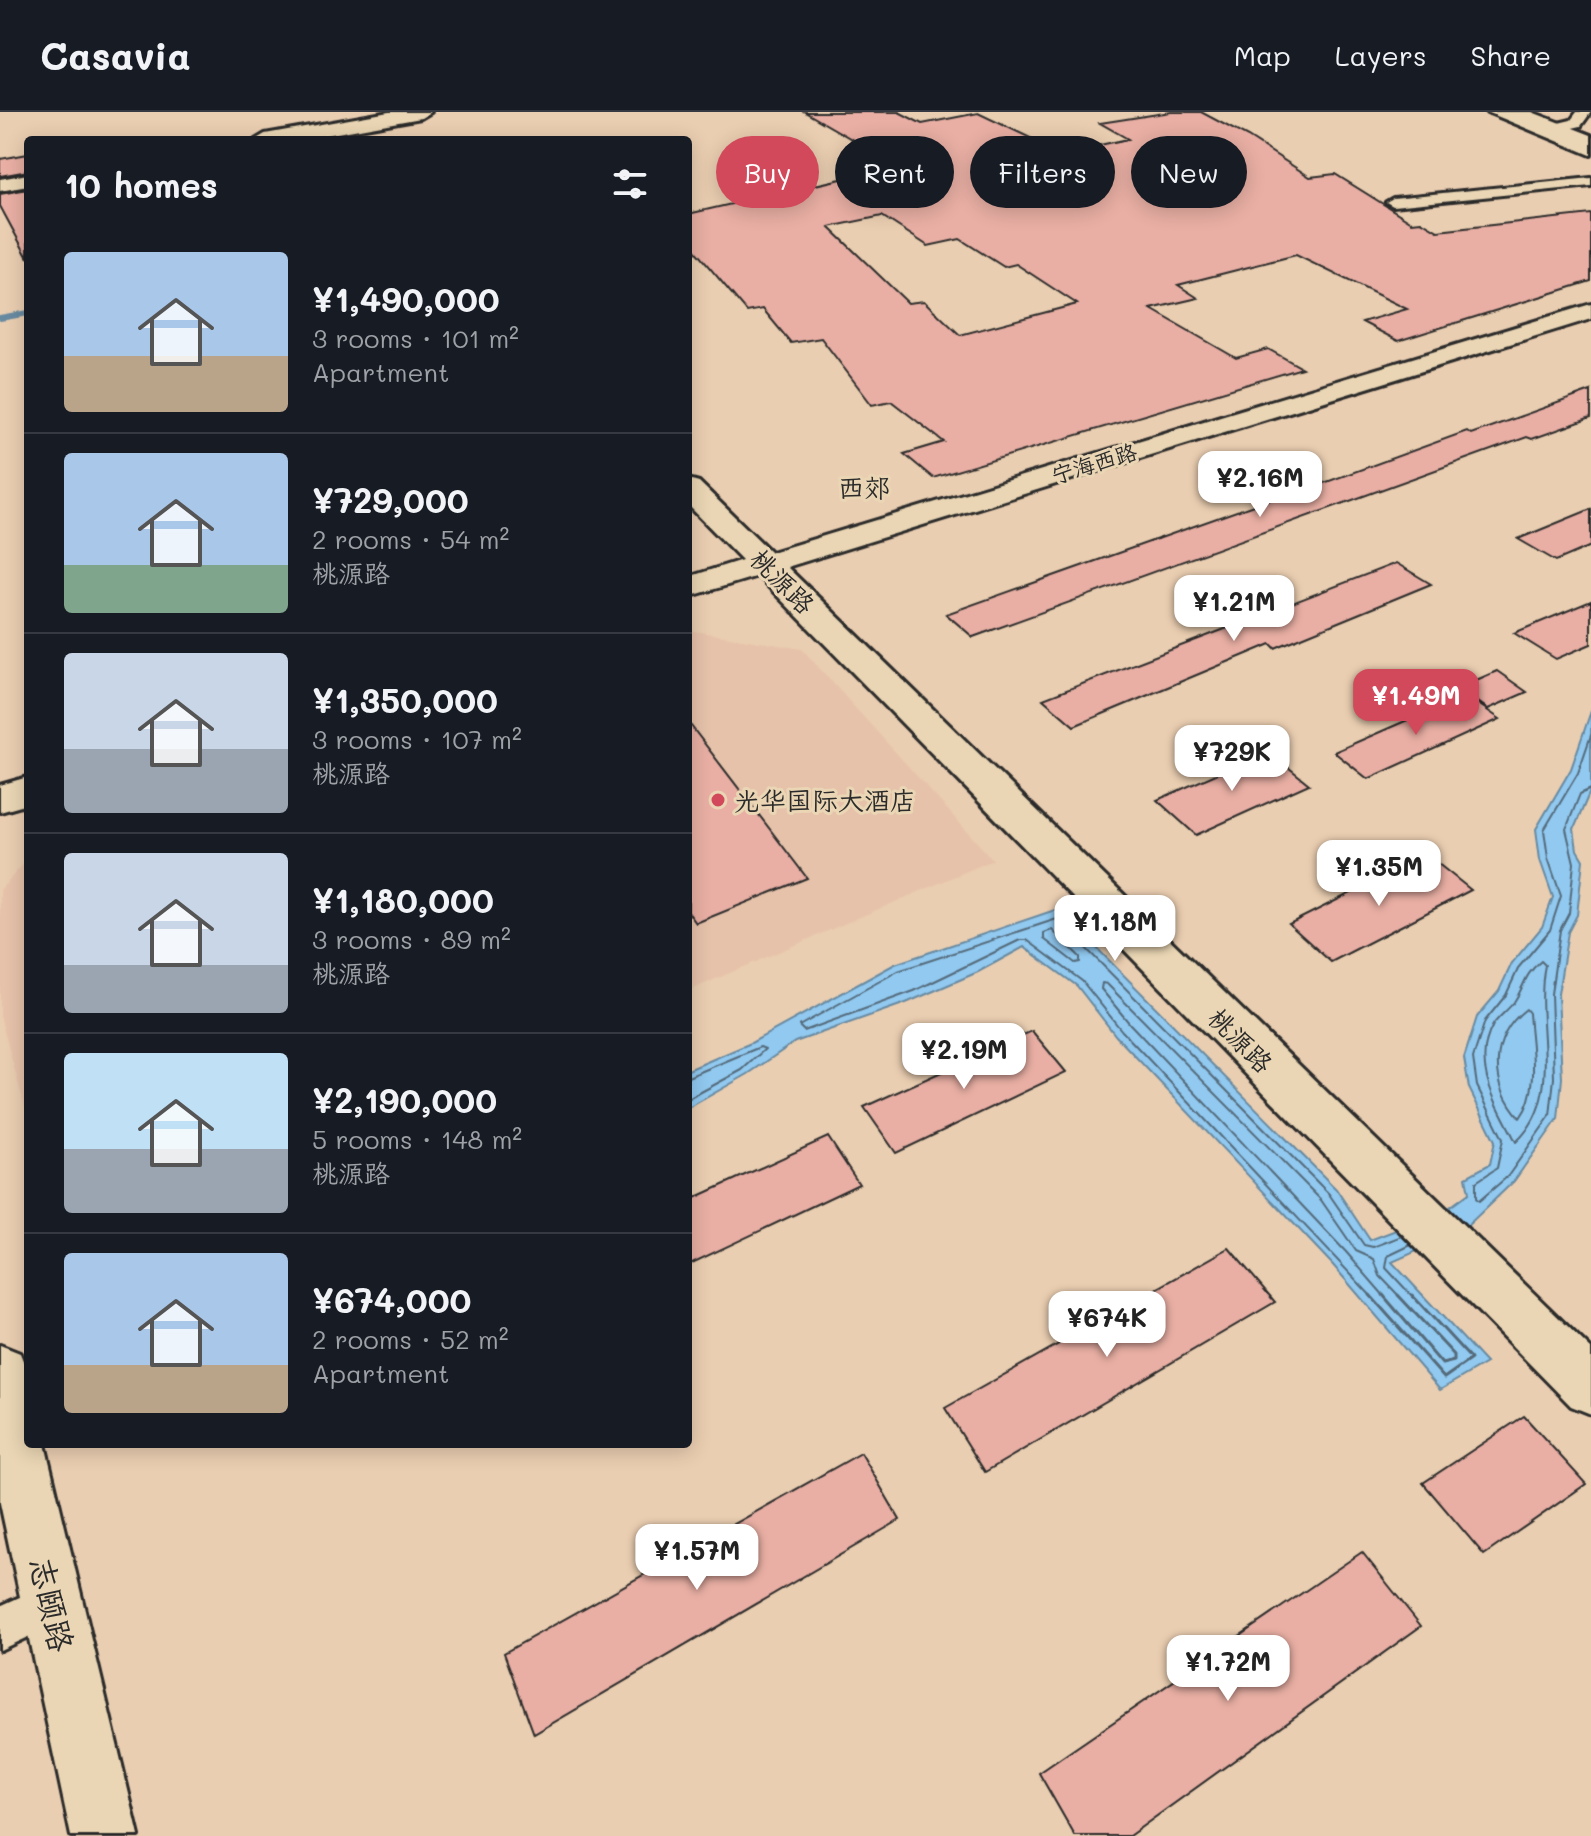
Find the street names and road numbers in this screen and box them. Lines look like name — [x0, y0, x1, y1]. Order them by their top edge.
street label: 宁海西路 — [1048, 436, 1140, 490]
street label: 桃源路 — [743, 541, 823, 621]
street label: 桃源路 — [1201, 1000, 1281, 1080]
street label: 志颐路 — [22, 1552, 84, 1656]

